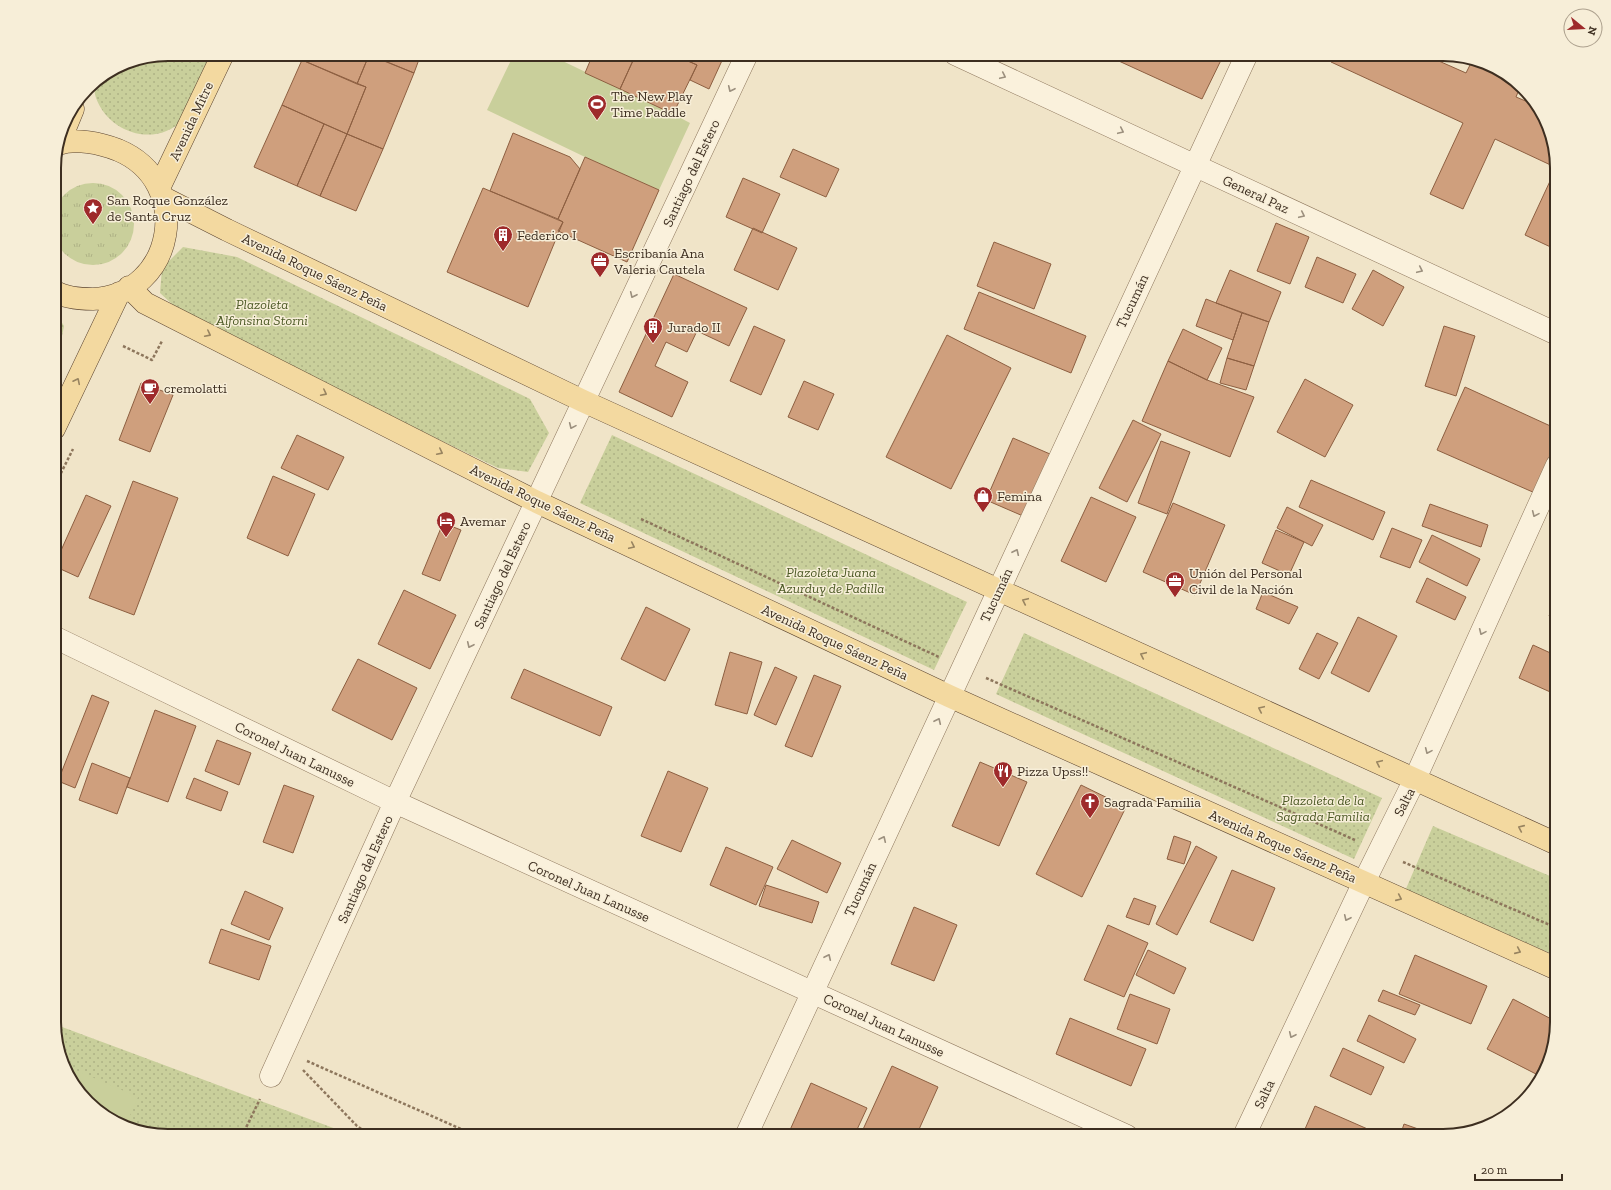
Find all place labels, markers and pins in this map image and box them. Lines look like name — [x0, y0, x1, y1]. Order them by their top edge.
place label: The New Play Time Paddle — [611, 88, 694, 121]
sports icon: The New Play Time Paddle — [586, 93, 608, 121]
place label: San Roque González de Santa Cruz — [107, 192, 229, 225]
place icon: San Roque González de Santa Cruz — [82, 197, 104, 225]
building icon: Federico I — [492, 224, 514, 252]
place label: Federico I — [517, 227, 577, 244]
place label: Escribanía Ana Valeria Cautela — [613, 245, 705, 278]
office icon: Escribanía Ana Valeria Cautela — [589, 250, 611, 278]
building icon: Jurado II — [642, 316, 664, 344]
place label: Jurado II — [667, 319, 721, 336]
cafe icon: cremolatti — [139, 377, 161, 405]
place label: cremolatti — [164, 380, 227, 397]
shop icon: Femina — [972, 485, 994, 513]
place label: Femina — [997, 488, 1042, 505]
hotel icon: Avemar — [435, 510, 457, 538]
place label: Avemar — [460, 513, 507, 530]
place label: Unión del Personal Civil de la Nación — [1189, 565, 1302, 598]
office icon: Unión del Personal Civil de la Nación — [1164, 570, 1186, 598]
restaurant icon: Pizza Upss!! — [992, 760, 1014, 788]
place label: Pizza Upss!! — [1017, 763, 1088, 780]
church icon: Sagrada Familia — [1079, 791, 1101, 819]
place label: Sagrada Familia — [1104, 794, 1201, 811]

